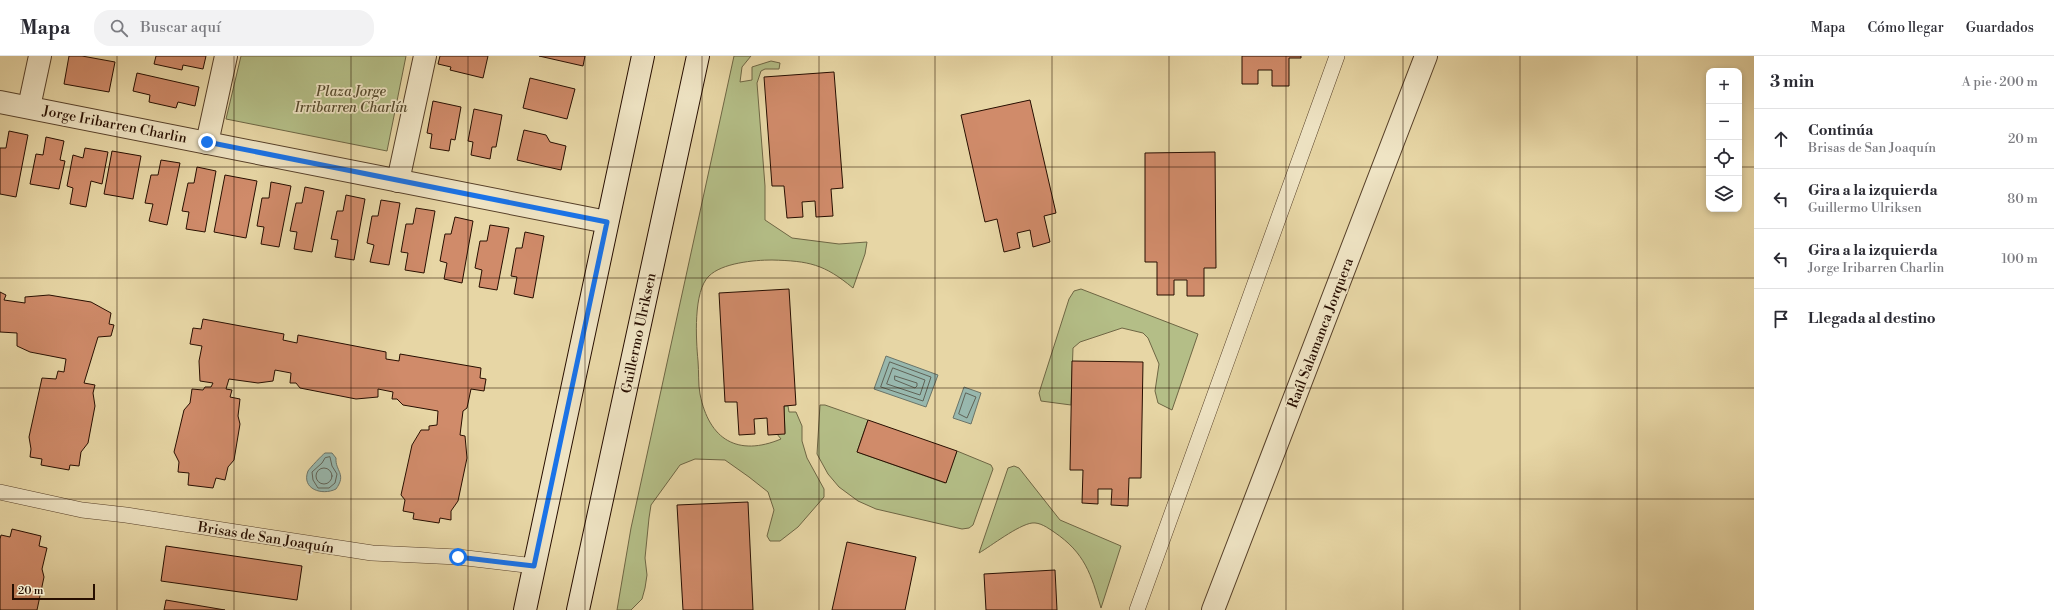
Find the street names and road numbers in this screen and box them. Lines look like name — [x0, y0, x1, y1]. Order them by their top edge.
street label: Jorge Iribarren Charlin — [40, 102, 189, 148]
street label: Raúl Salamanca Jorquera — [1284, 255, 1358, 411]
street label: Guillermo Ulriksen — [617, 271, 661, 395]
street label: Brisas de San Joaquín — [195, 518, 336, 558]

